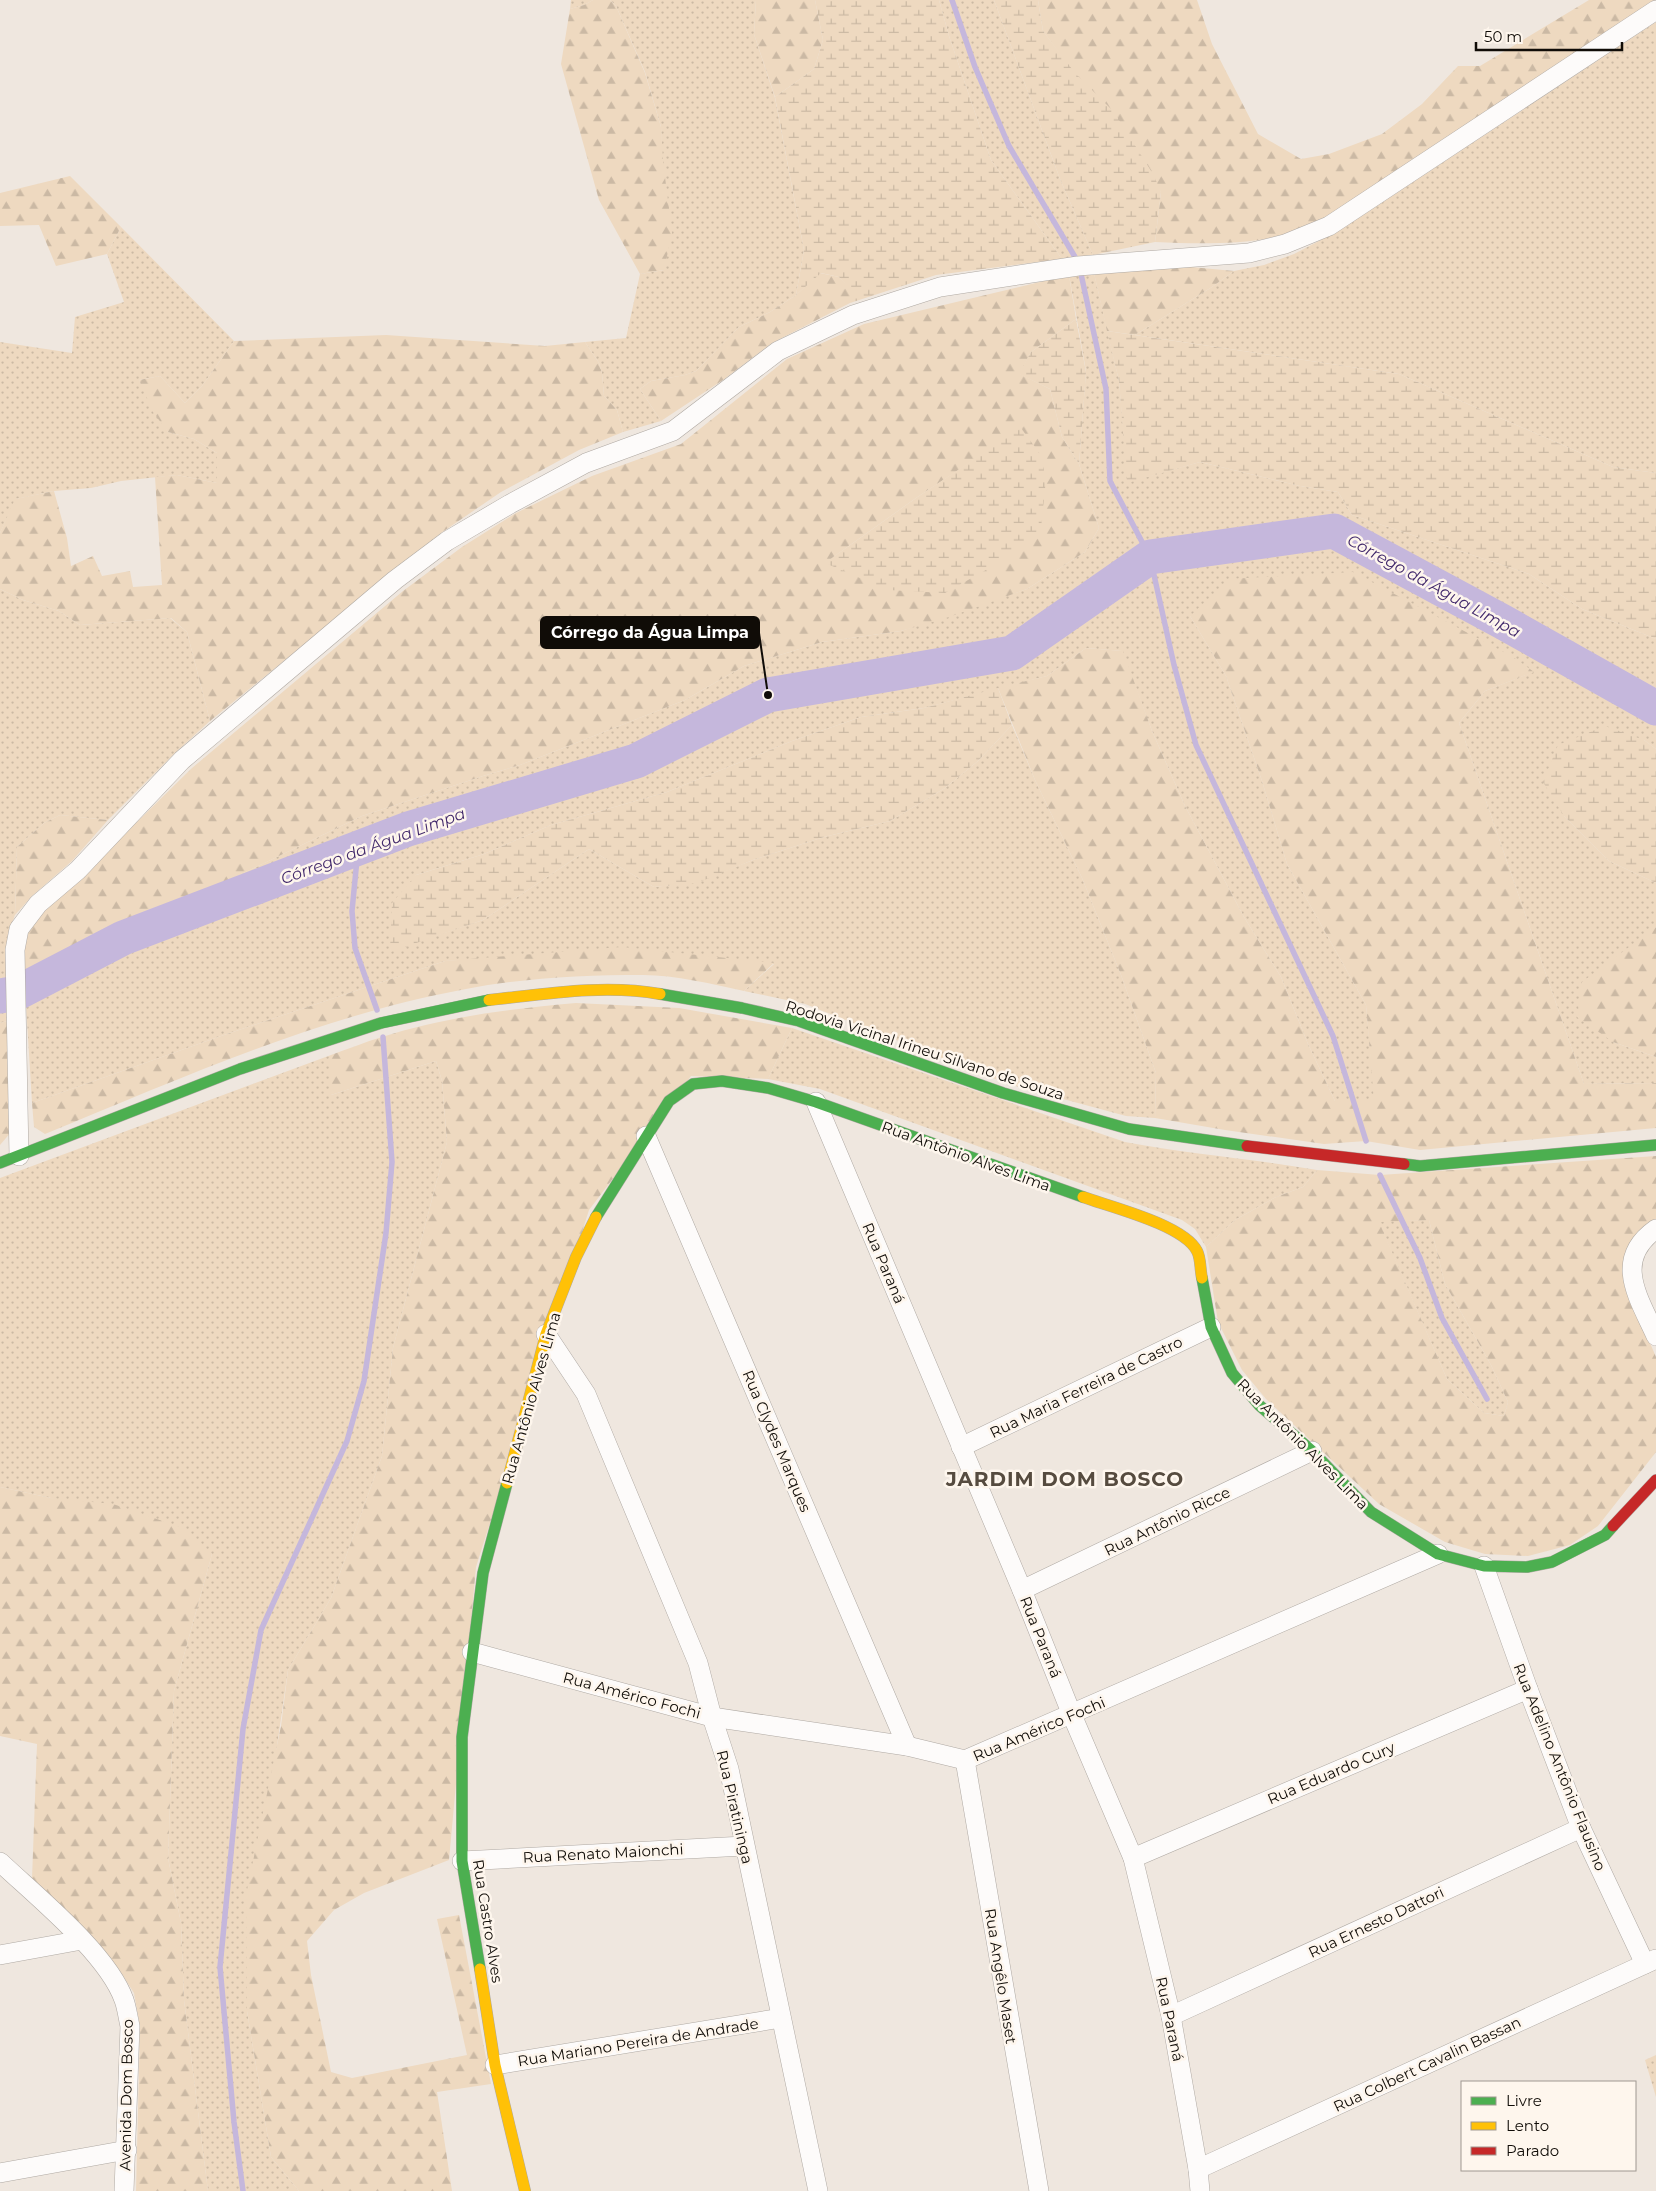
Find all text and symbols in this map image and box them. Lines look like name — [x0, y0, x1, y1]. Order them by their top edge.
scale bar — [1476, 20, 1622, 52]
text: 50 m — [1484, 27, 1522, 46]
water label: Córrego da Água Limpa — [1344, 530, 1524, 642]
callout: Córrego da Água Limpa — [541, 617, 759, 648]
text: Córrego da Água Limpa — [551, 623, 749, 642]
water label: Córrego da Água Limpa — [278, 804, 468, 888]
street label: Rodovia Vicinal Irineu Silvano de Souza — [783, 996, 1067, 1104]
street label: Rua Antônio Alves Lima — [879, 1117, 1053, 1195]
street label: Rua Paraná — [858, 1220, 910, 1306]
street label: Rua Antônio Alves Lima — [497, 1310, 565, 1486]
street label: Rua Maria Ferreira de Castro — [987, 1332, 1185, 1442]
street label: Rua Clydes Marques — [738, 1367, 816, 1515]
street label: Rua Antônio Alves Lima — [1233, 1374, 1373, 1514]
district label: JARDIM DOM BOSCO — [945, 1467, 1184, 1491]
street label: Rua Antônio Ricce — [1101, 1482, 1233, 1560]
street label: Rua Paraná — [1016, 1593, 1066, 1681]
street label: Rua Adelino Antônio Flausino — [1510, 1660, 1610, 1874]
street label: Rua Américo Fochi — [561, 1667, 703, 1723]
street label: Rua Américo Fochi — [970, 1692, 1108, 1766]
street label: Rua Eduardo Cury — [1264, 1737, 1398, 1808]
street label: Rua Piratininga — [713, 1748, 757, 1866]
street label: Rua Renato Maionchi — [522, 1839, 684, 1867]
street label: Rua Castro Alves — [469, 1858, 507, 1984]
street label: Rua Ernesto Dattori — [1305, 1882, 1447, 1962]
street label: Rua Angêlo Maset — [981, 1907, 1021, 2045]
street label: Rua Paraná — [1152, 1975, 1188, 2063]
street label: Rua Colbert Cavalin Bassan — [1330, 2012, 1524, 2116]
street label: Rua Mariano Pereira de Andrade — [516, 2014, 760, 2070]
street label: Avenida Dom Bosco — [115, 2019, 137, 2171]
legend — [1461, 2081, 1636, 2171]
text: Livre — [1506, 2091, 1542, 2110]
text: Lento — [1506, 2116, 1549, 2135]
text: Parado — [1506, 2141, 1559, 2160]

